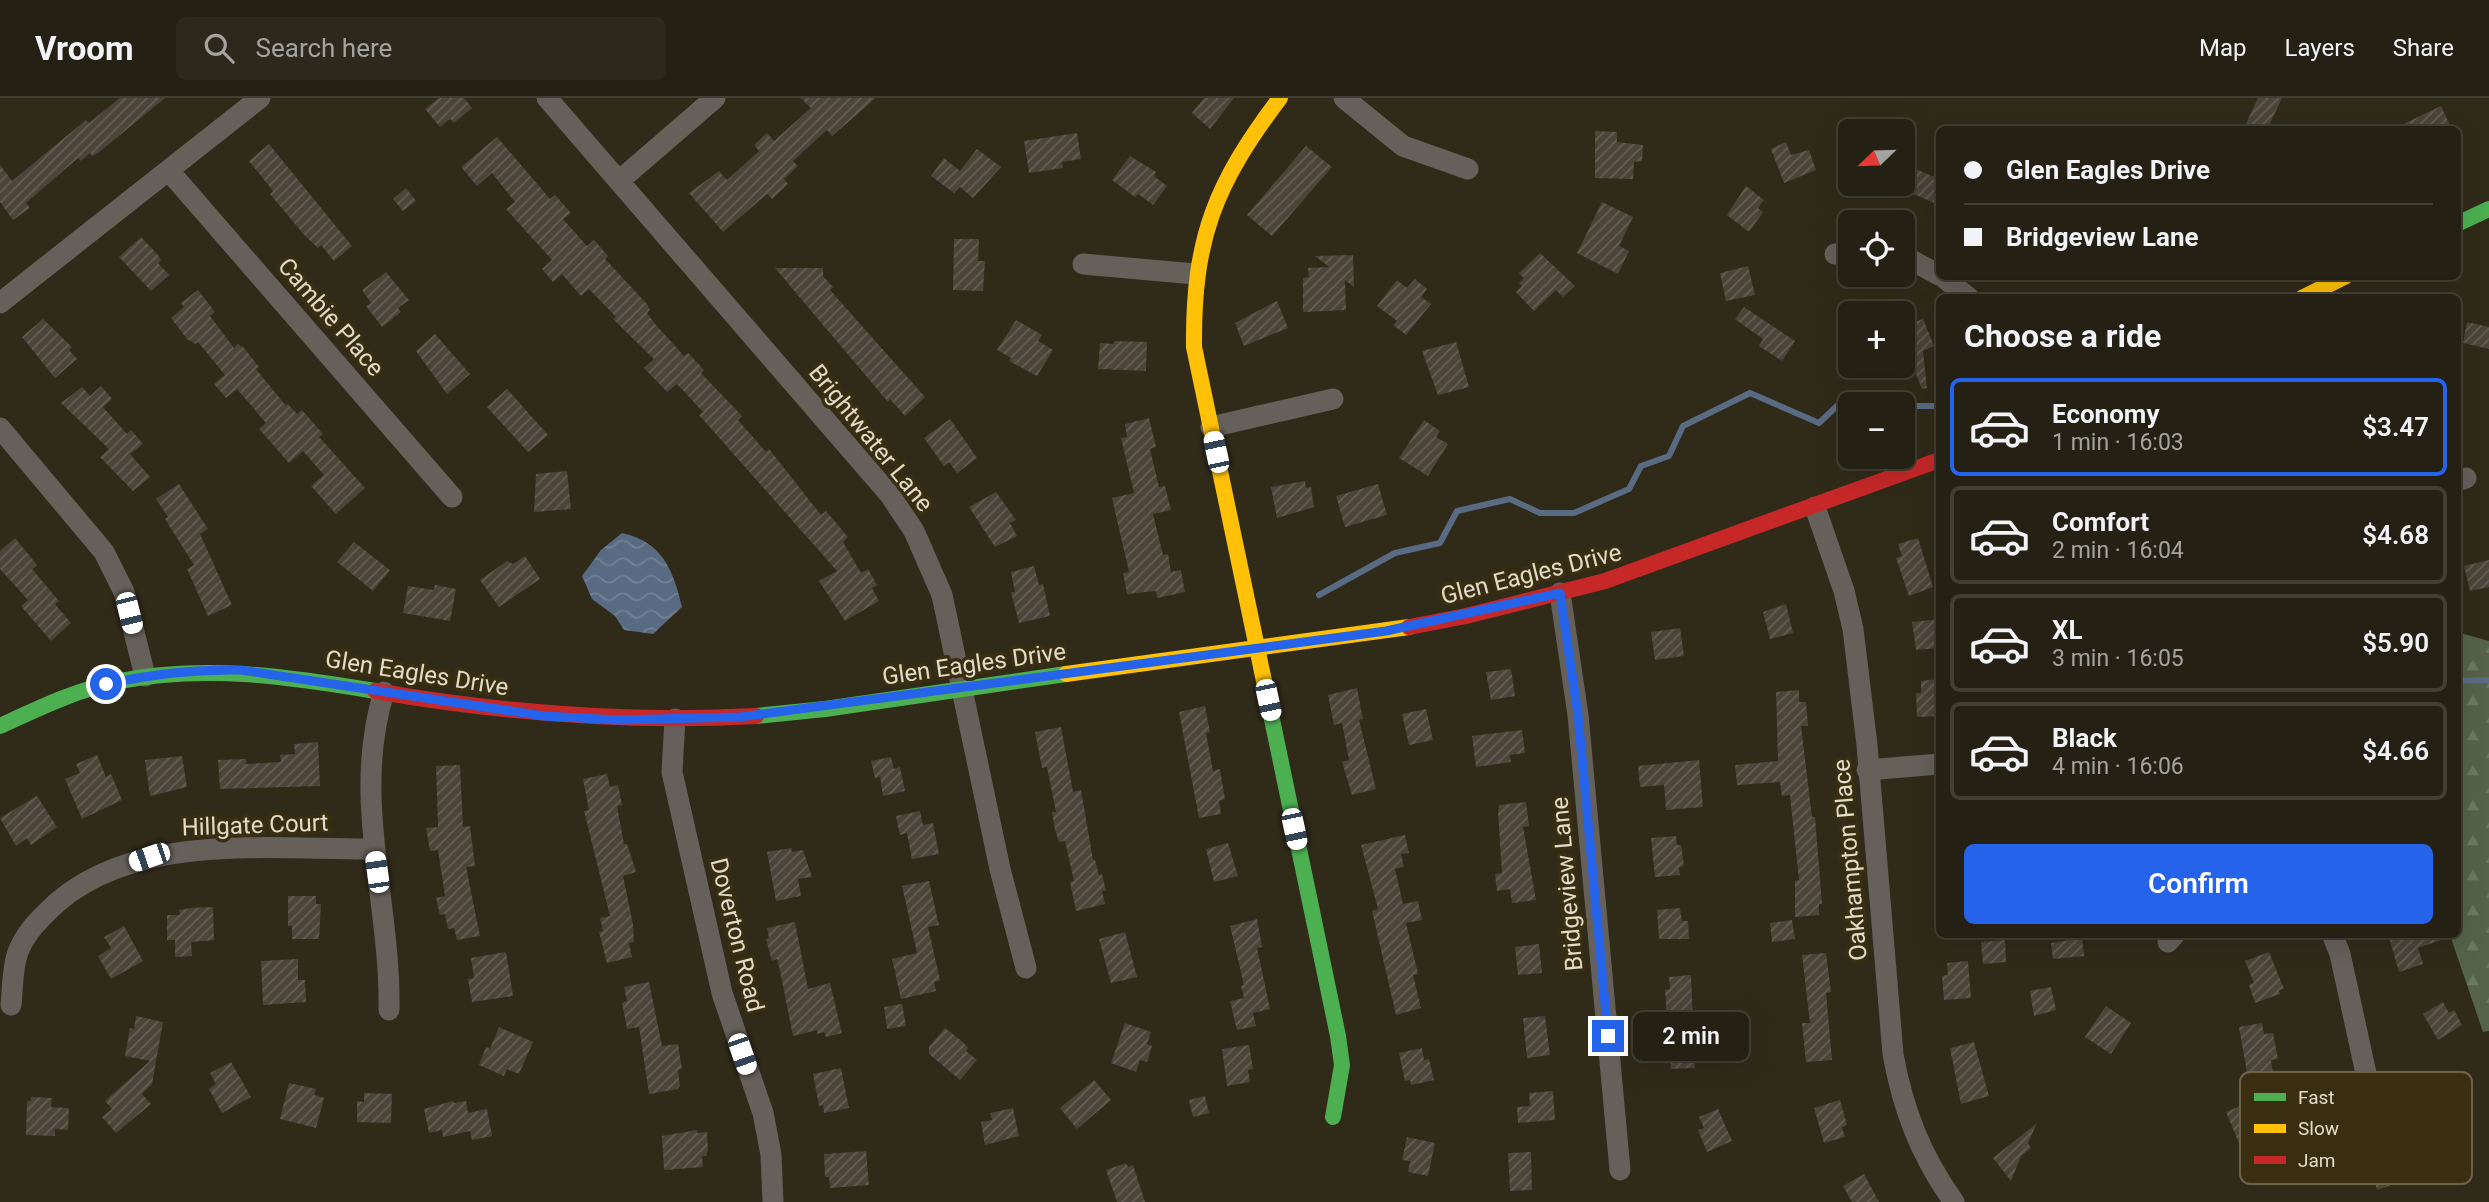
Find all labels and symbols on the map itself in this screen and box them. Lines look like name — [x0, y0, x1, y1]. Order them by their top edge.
north arrow — [1838, 119, 1914, 196]
street label: Cambie Place — [272, 252, 390, 382]
street label: Brightwater Lane — [803, 359, 939, 517]
car — [1202, 429, 1231, 475]
street label: Glen Eagles Drive — [1438, 538, 1624, 610]
car — [114, 590, 145, 636]
street label: Glen Eagles Drive — [880, 637, 1068, 691]
street label: Glen Eagles Drive — [323, 645, 511, 701]
route start — [90, 668, 122, 700]
car — [1254, 677, 1283, 723]
street label: Oakhampton Place — [1827, 758, 1873, 962]
street label: Bridgeview Lane — [1545, 796, 1589, 972]
car — [1280, 806, 1309, 852]
street label: Hillgate Court — [181, 808, 329, 842]
car — [126, 840, 173, 874]
car — [364, 850, 391, 894]
street label: Doverton Road — [704, 855, 770, 1015]
callout: 2 min — [1632, 1012, 1748, 1060]
route end — [1592, 1020, 1624, 1052]
car — [726, 1031, 759, 1077]
legend — [2240, 1072, 2472, 1184]
text: Fast — [2298, 1086, 2335, 1109]
text: Slow — [2298, 1117, 2339, 1140]
text: Jam — [2298, 1149, 2335, 1172]

